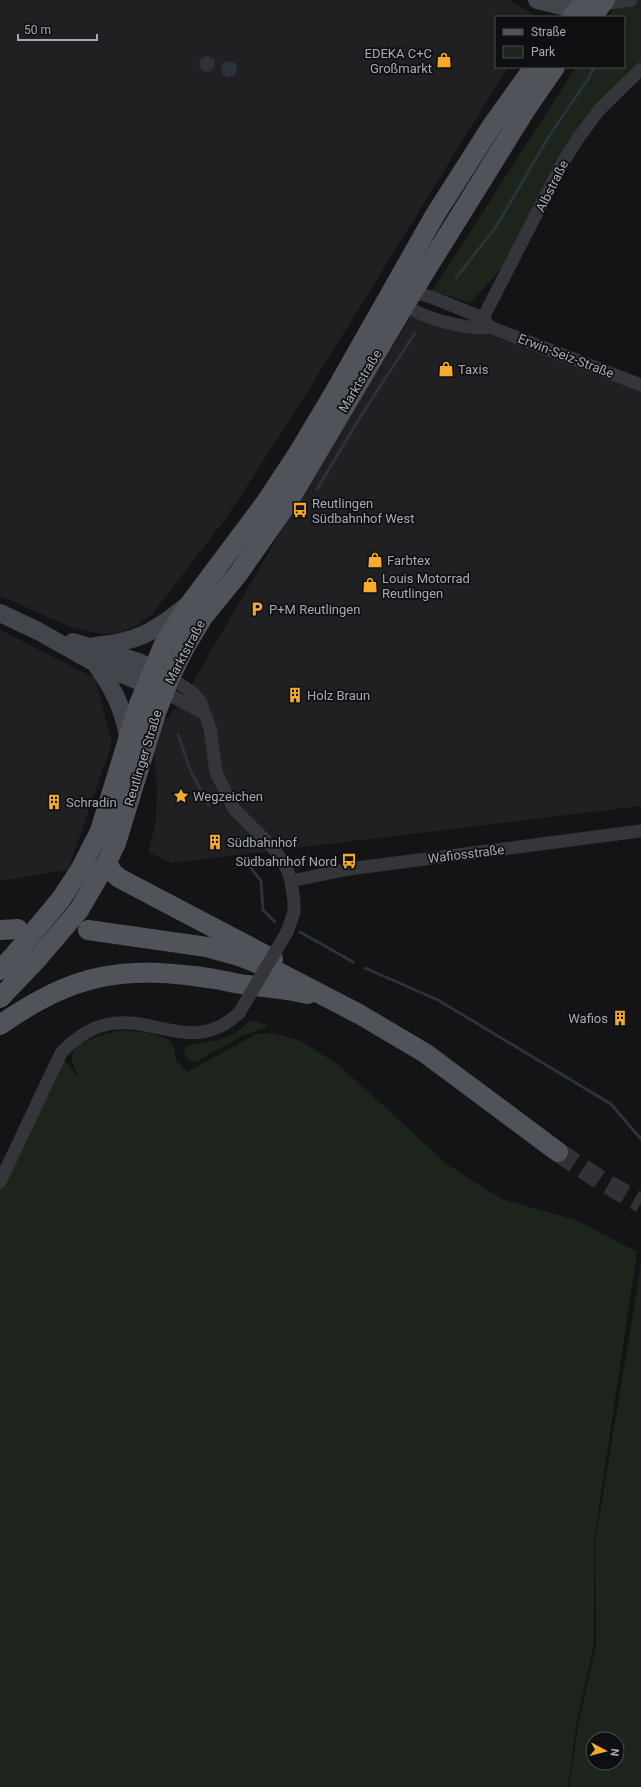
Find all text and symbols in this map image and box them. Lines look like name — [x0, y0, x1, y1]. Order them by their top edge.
scale bar — [18, 16, 97, 42]
legend — [495, 16, 625, 68]
text: 50 m — [24, 23, 51, 37]
text: Straße — [531, 25, 566, 39]
text: Park — [531, 45, 556, 59]
place label: EDEKA C+C Großmarkt — [365, 46, 432, 76]
shop icon: EDEKA C+C Großmarkt — [435, 51, 453, 69]
street label: Albstraße — [533, 158, 571, 214]
street label: Erwin-Seiz-Straße — [516, 331, 616, 381]
street label: Marktstraße — [335, 347, 385, 415]
shop icon: Taxis — [437, 360, 455, 378]
place label: Taxis — [458, 362, 489, 377]
place label: Reutlingen Südbahnhof West — [312, 496, 414, 526]
bus stop icon: Reutlingen Südbahnhof West — [291, 501, 309, 519]
shop icon: Farbtex — [366, 551, 384, 569]
place label: Farbtex — [387, 553, 431, 568]
place label: Louis Motorrad Reutlingen — [382, 571, 470, 601]
shop icon: Louis Motorrad Reutlingen — [361, 576, 379, 594]
parking icon: P+M Reutlingen — [248, 600, 266, 618]
place label: P+M Reutlingen — [269, 602, 360, 617]
street label: Marktstraße — [162, 617, 208, 687]
building icon: Holz Braun — [286, 686, 304, 704]
place label: Holz Braun — [307, 688, 370, 703]
street label: Reutlinger Straße — [121, 708, 165, 808]
place icon: Wegzeichen — [172, 787, 190, 805]
place label: Wegzeichen — [193, 789, 263, 804]
building icon: Schradin — [45, 793, 63, 811]
place label: Schradin — [66, 795, 117, 810]
building icon: Südbahnhof — [206, 833, 224, 851]
place label: Südbahnhof — [227, 835, 298, 850]
street label: Wafiosstraße — [427, 842, 505, 866]
bus stop icon: Südbahnhof Nord — [340, 852, 358, 870]
place label: Südbahnhof Nord — [235, 854, 337, 869]
building icon: Wafios — [611, 1009, 629, 1027]
place label: Wafios — [568, 1011, 608, 1026]
north arrow — [585, 1731, 625, 1771]
text: N — [607, 1748, 621, 1757]

